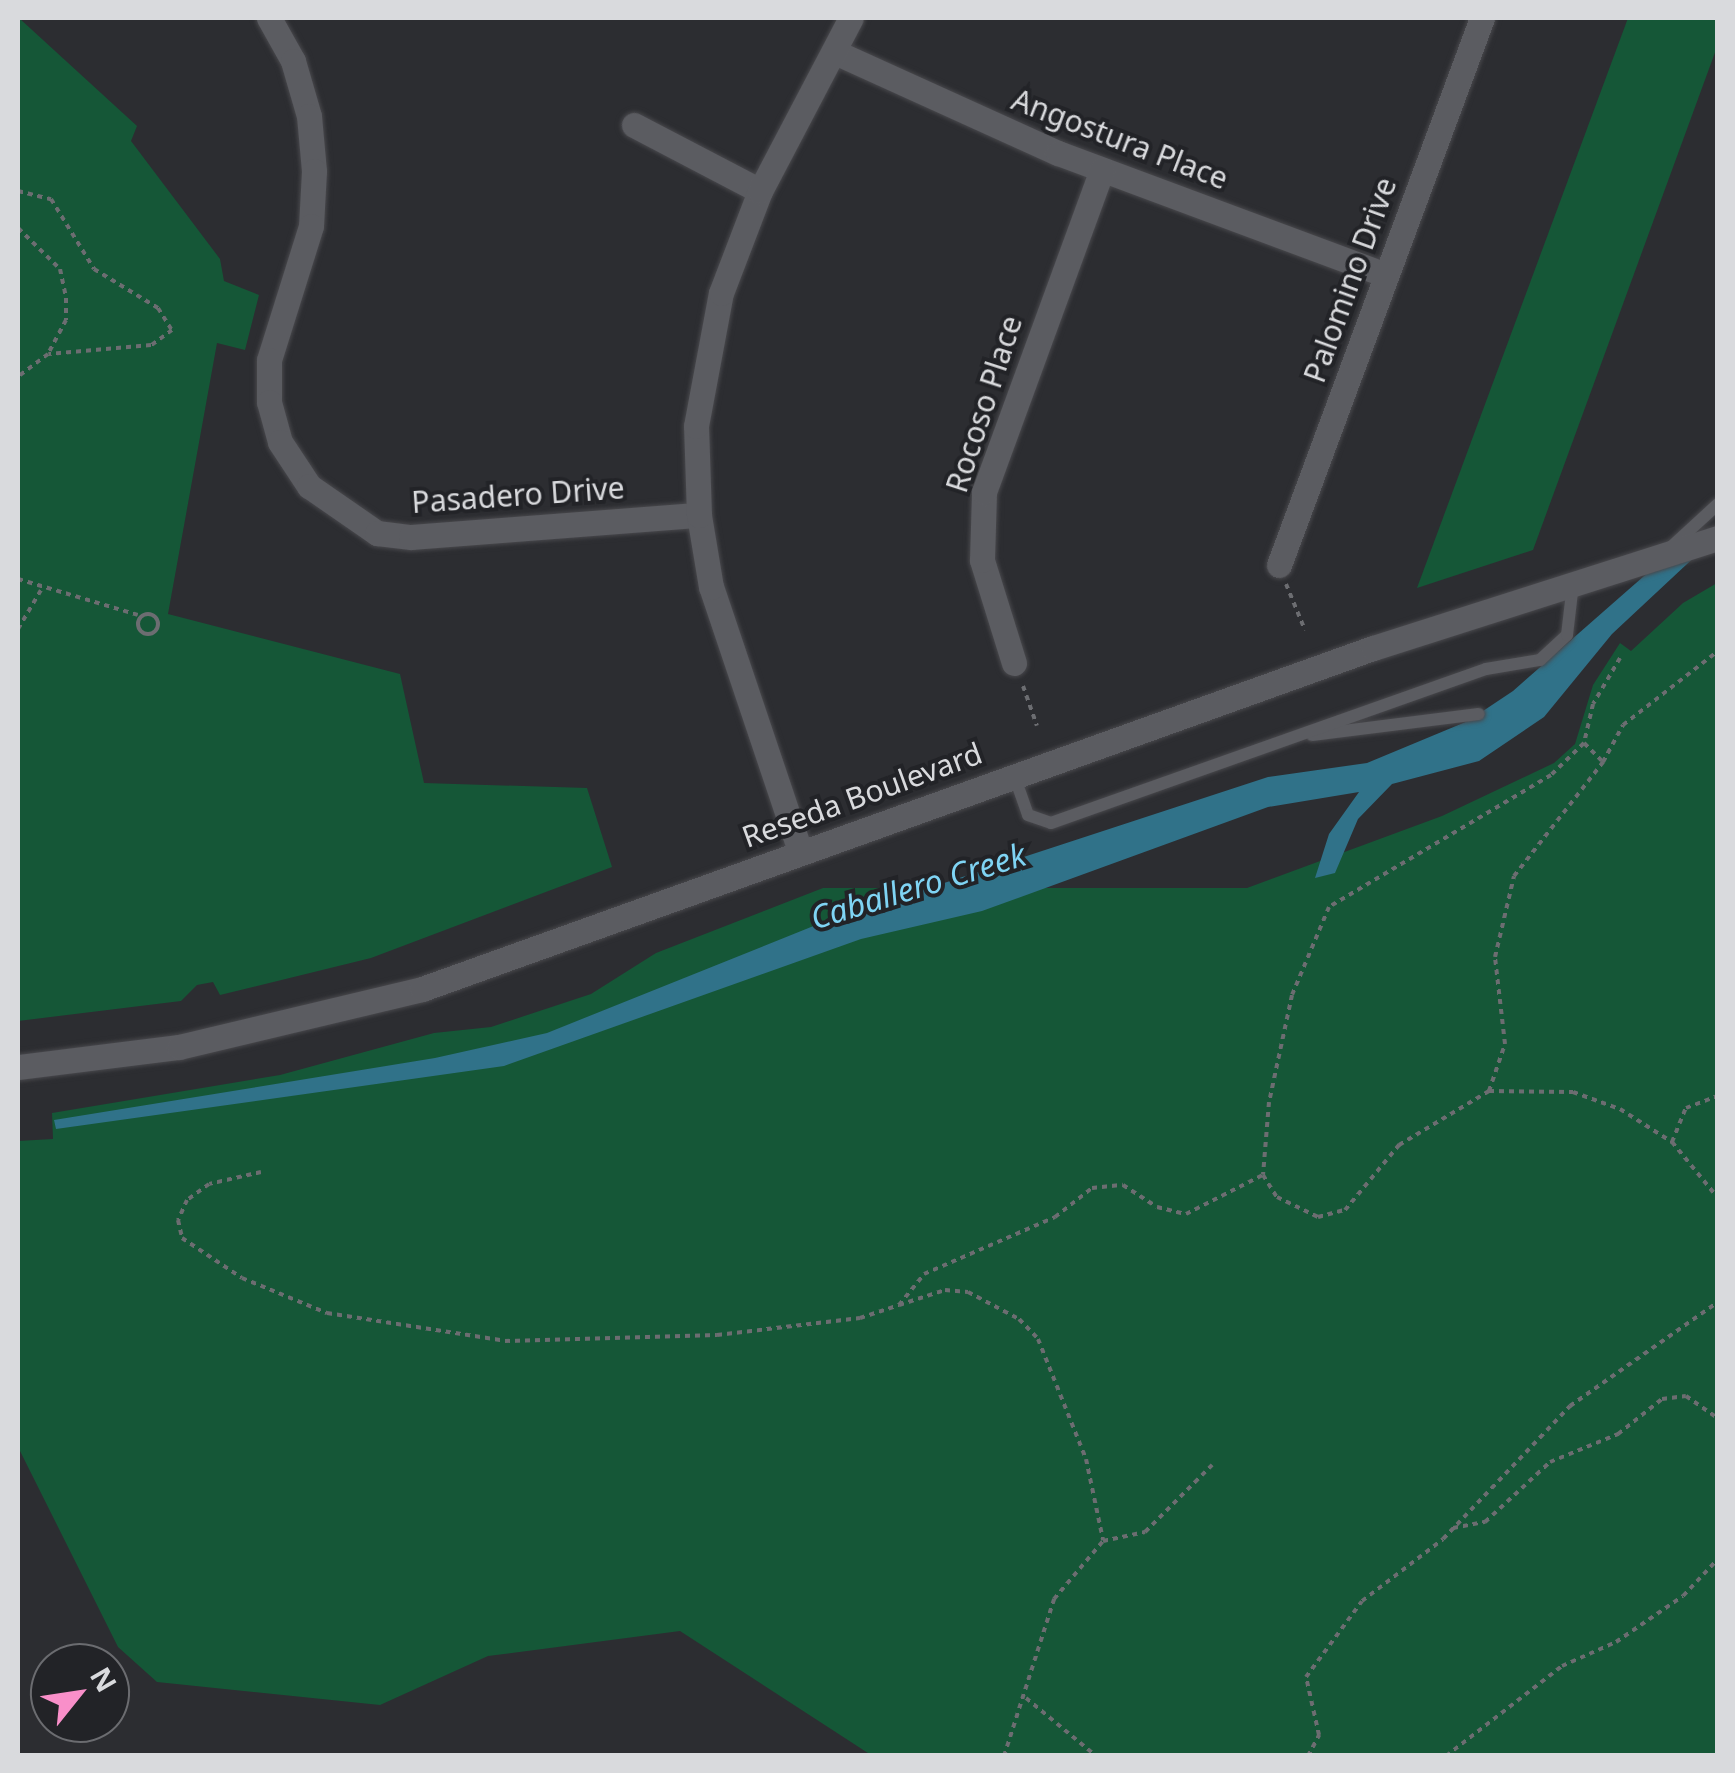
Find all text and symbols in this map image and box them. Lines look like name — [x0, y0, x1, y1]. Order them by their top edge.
street label: Angostura Place — [1007, 81, 1233, 197]
street label: Palomino Drive — [1296, 173, 1404, 387]
street label: Rocoso Place — [938, 311, 1030, 497]
street label: Pasadero Drive — [410, 470, 626, 520]
street label: Reseda Boulevard — [737, 735, 987, 855]
water label: Caballero Creek — [806, 835, 1030, 937]
north arrow — [30, 1643, 130, 1743]
text: N — [82, 1660, 126, 1698]

